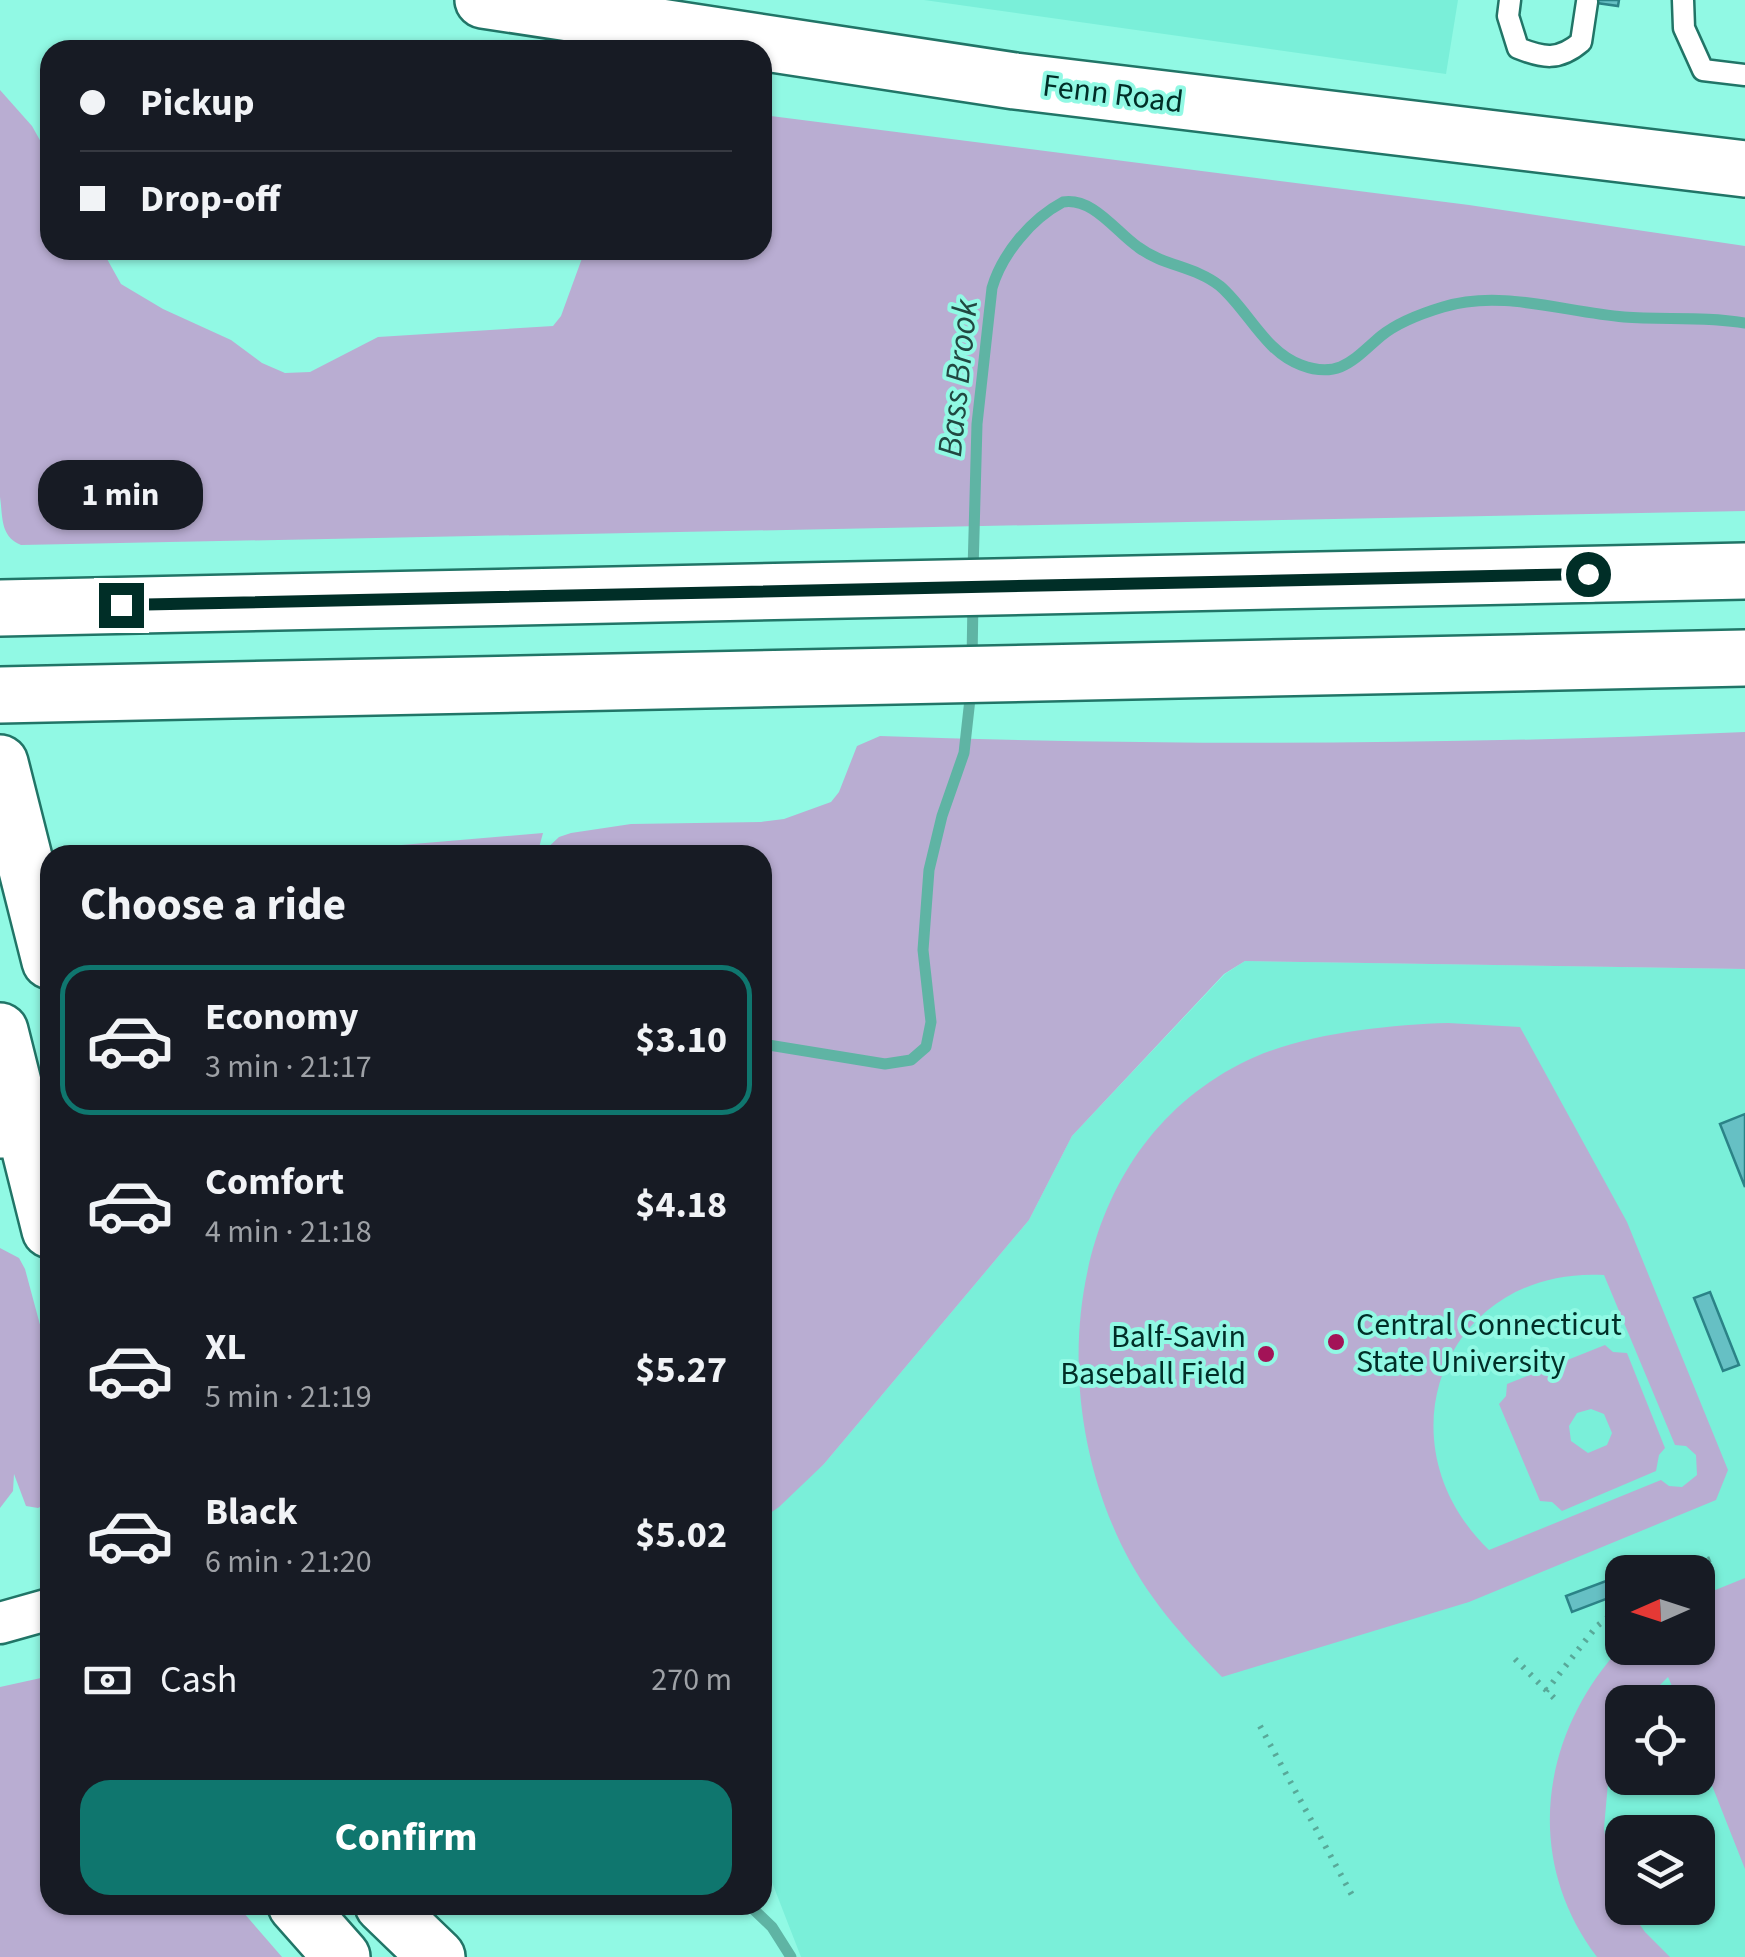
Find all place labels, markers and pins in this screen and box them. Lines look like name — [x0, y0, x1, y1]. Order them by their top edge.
place label: Central Connecticut State University — [1356, 1302, 1622, 1385]
place label: Balf-Savin Baseball Field — [1060, 1314, 1246, 1397]
marker: Central Connecticut State University — [1325, 1331, 1347, 1353]
marker: Balf-Savin Baseball Field — [1255, 1343, 1277, 1365]

